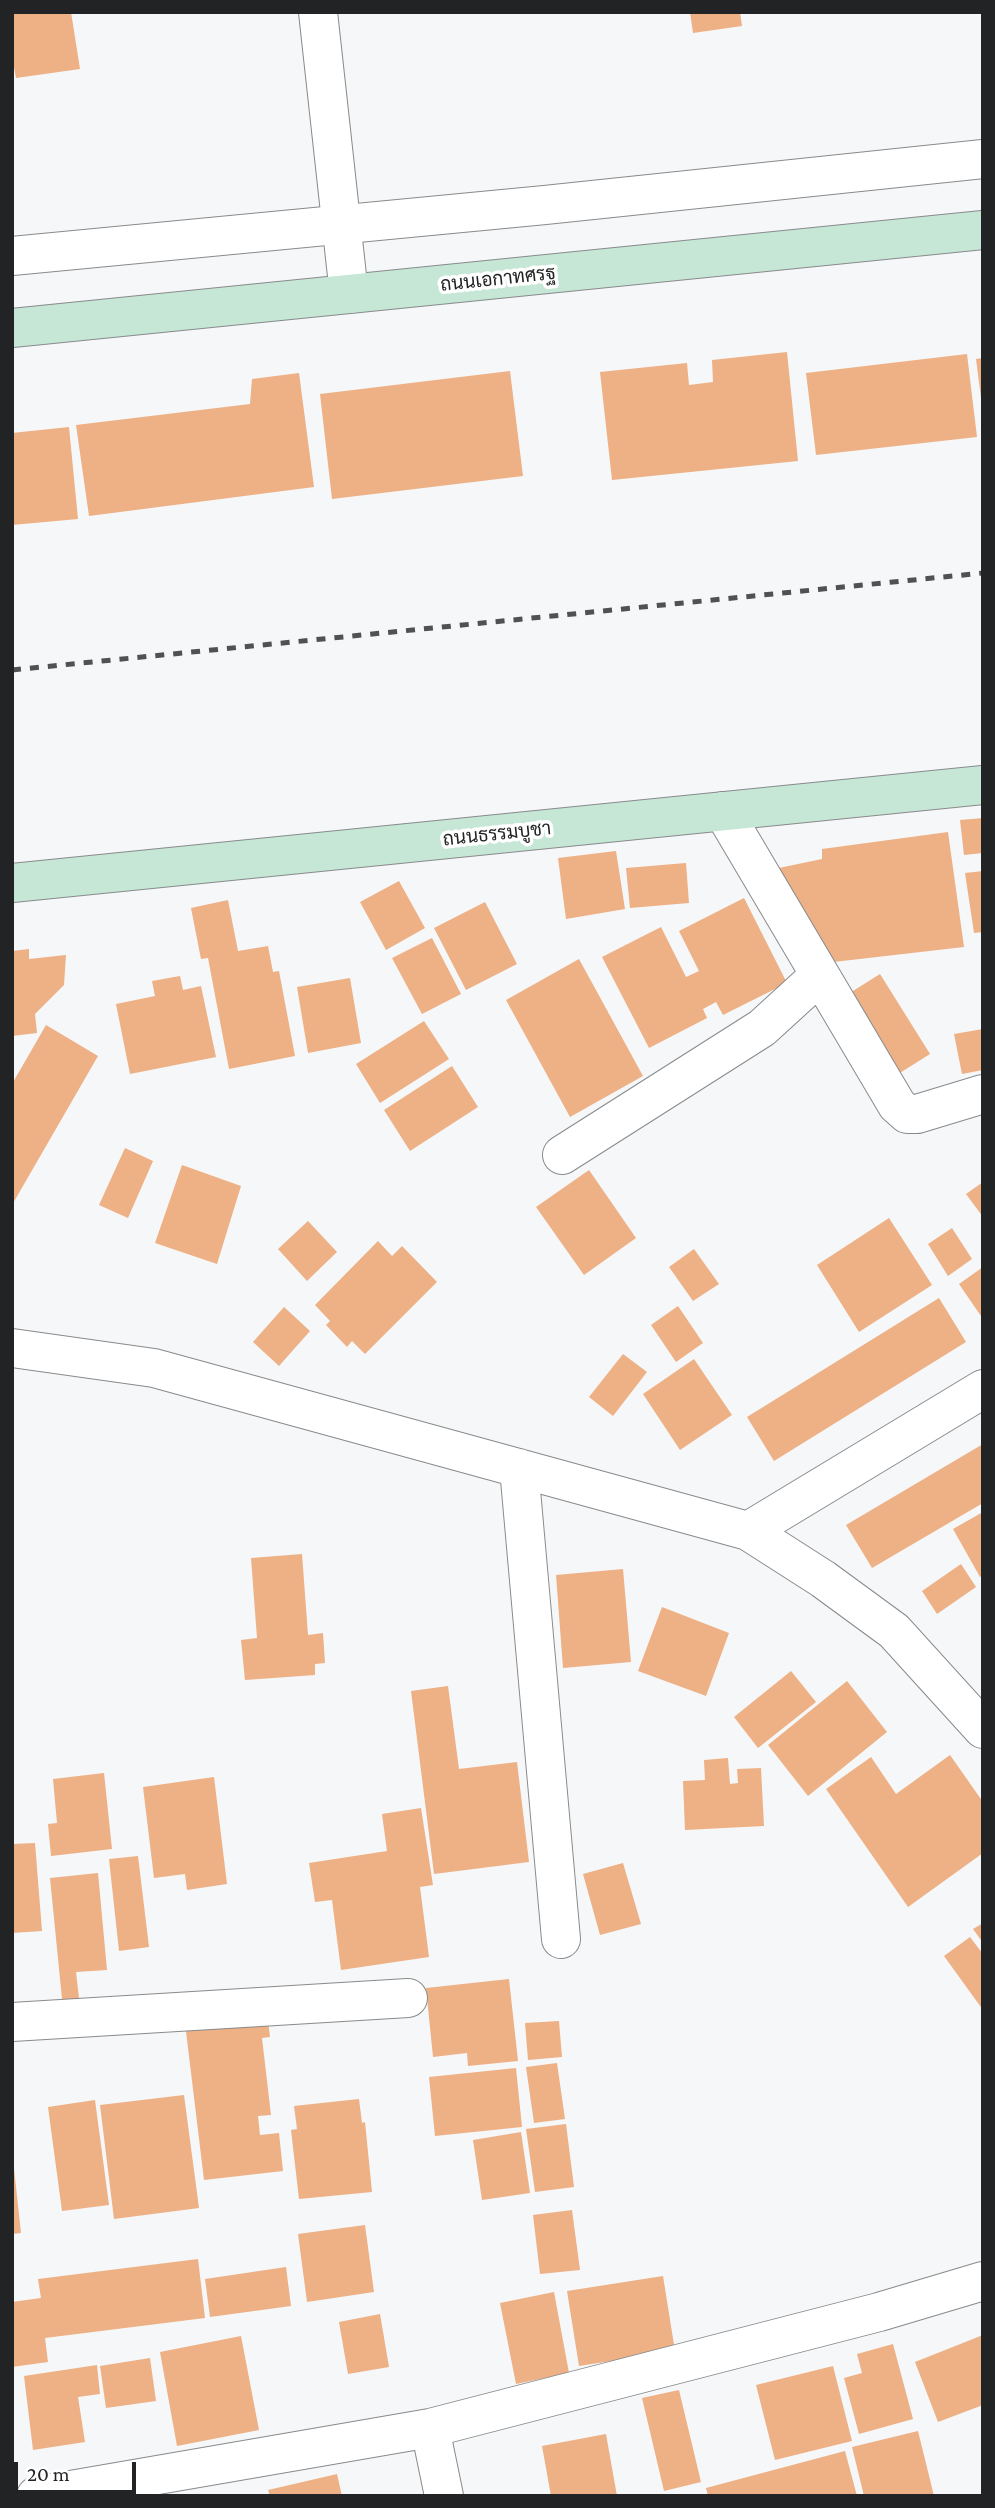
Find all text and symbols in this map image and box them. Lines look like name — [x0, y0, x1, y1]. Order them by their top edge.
street label: ถนนเอกาทศรฐ — [439, 262, 557, 296]
street label: ถนนธรรมบูชา — [442, 817, 552, 851]
scale bar — [18, 2448, 140, 2492]
text: 20 m — [27, 2462, 70, 2486]

